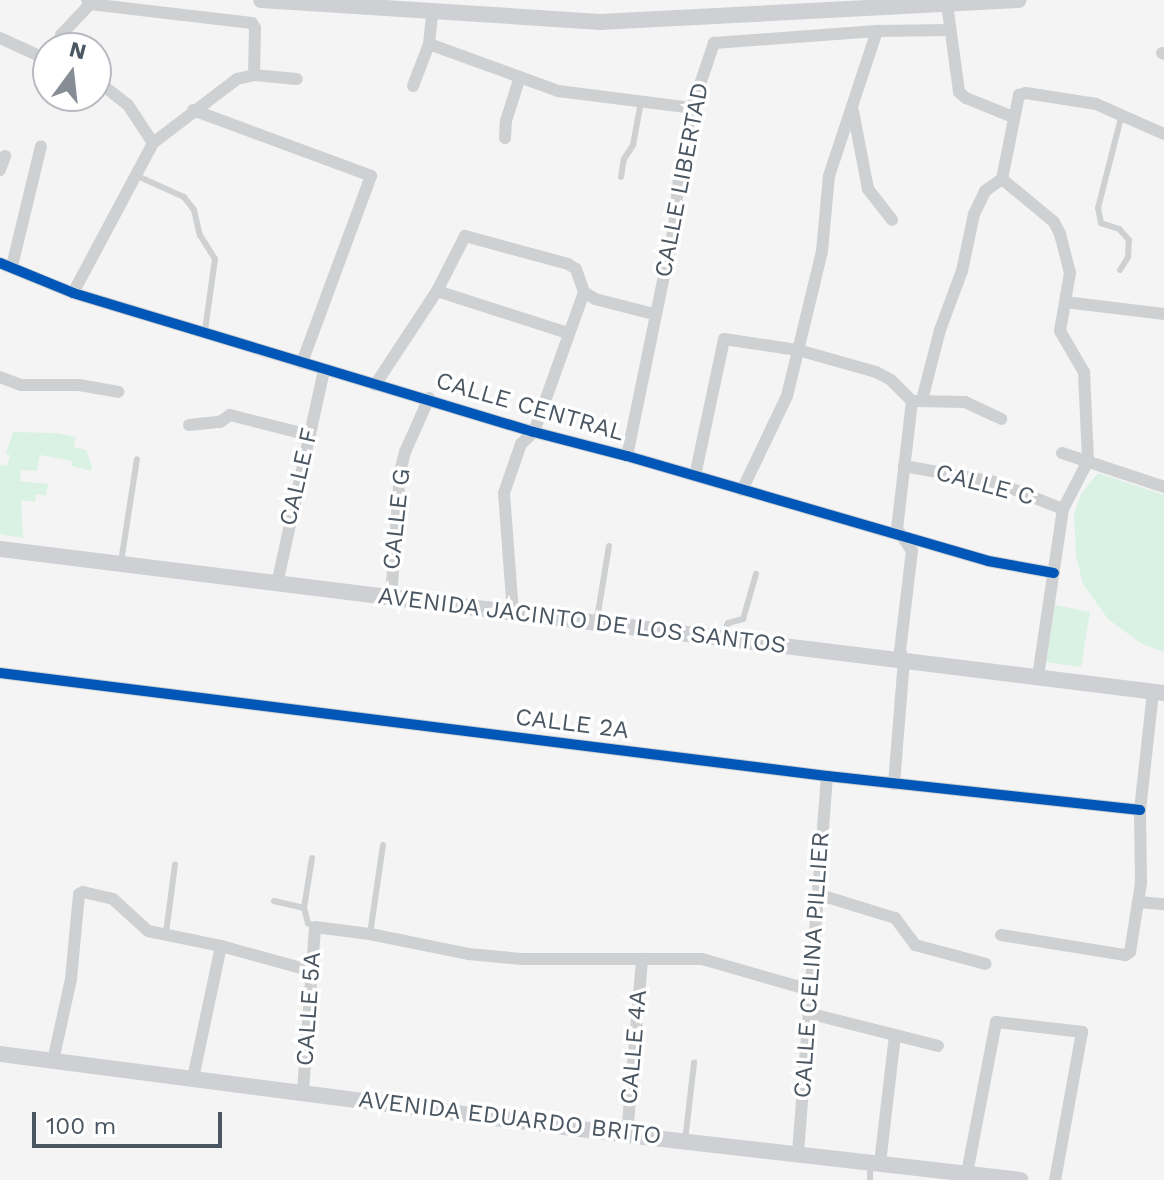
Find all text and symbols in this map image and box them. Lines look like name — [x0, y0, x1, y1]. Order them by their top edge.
north arrow — [32, 32, 112, 112]
text: N — [67, 36, 89, 64]
street label: CALLE LIBERTAD — [649, 80, 715, 280]
street label: CALLE CENTRAL — [433, 366, 627, 448]
street label: CALLE F — [274, 425, 324, 529]
street label: CALLE C — [933, 458, 1037, 512]
street label: CALLE G — [377, 467, 417, 571]
street label: AVENIDA JACINTO DE LOS SANTOS — [376, 582, 788, 660]
street label: CALLE 2A — [514, 703, 630, 745]
street label: CALLE CELINA PILLIER — [788, 830, 836, 1100]
street label: CALLE 5A — [291, 951, 327, 1067]
street label: CALLE 4A — [615, 988, 653, 1106]
street label: AVENIDA EDUARDO BRITO — [357, 1085, 663, 1151]
scale bar — [36, 1096, 226, 1146]
text: 100 m — [46, 1112, 116, 1140]

